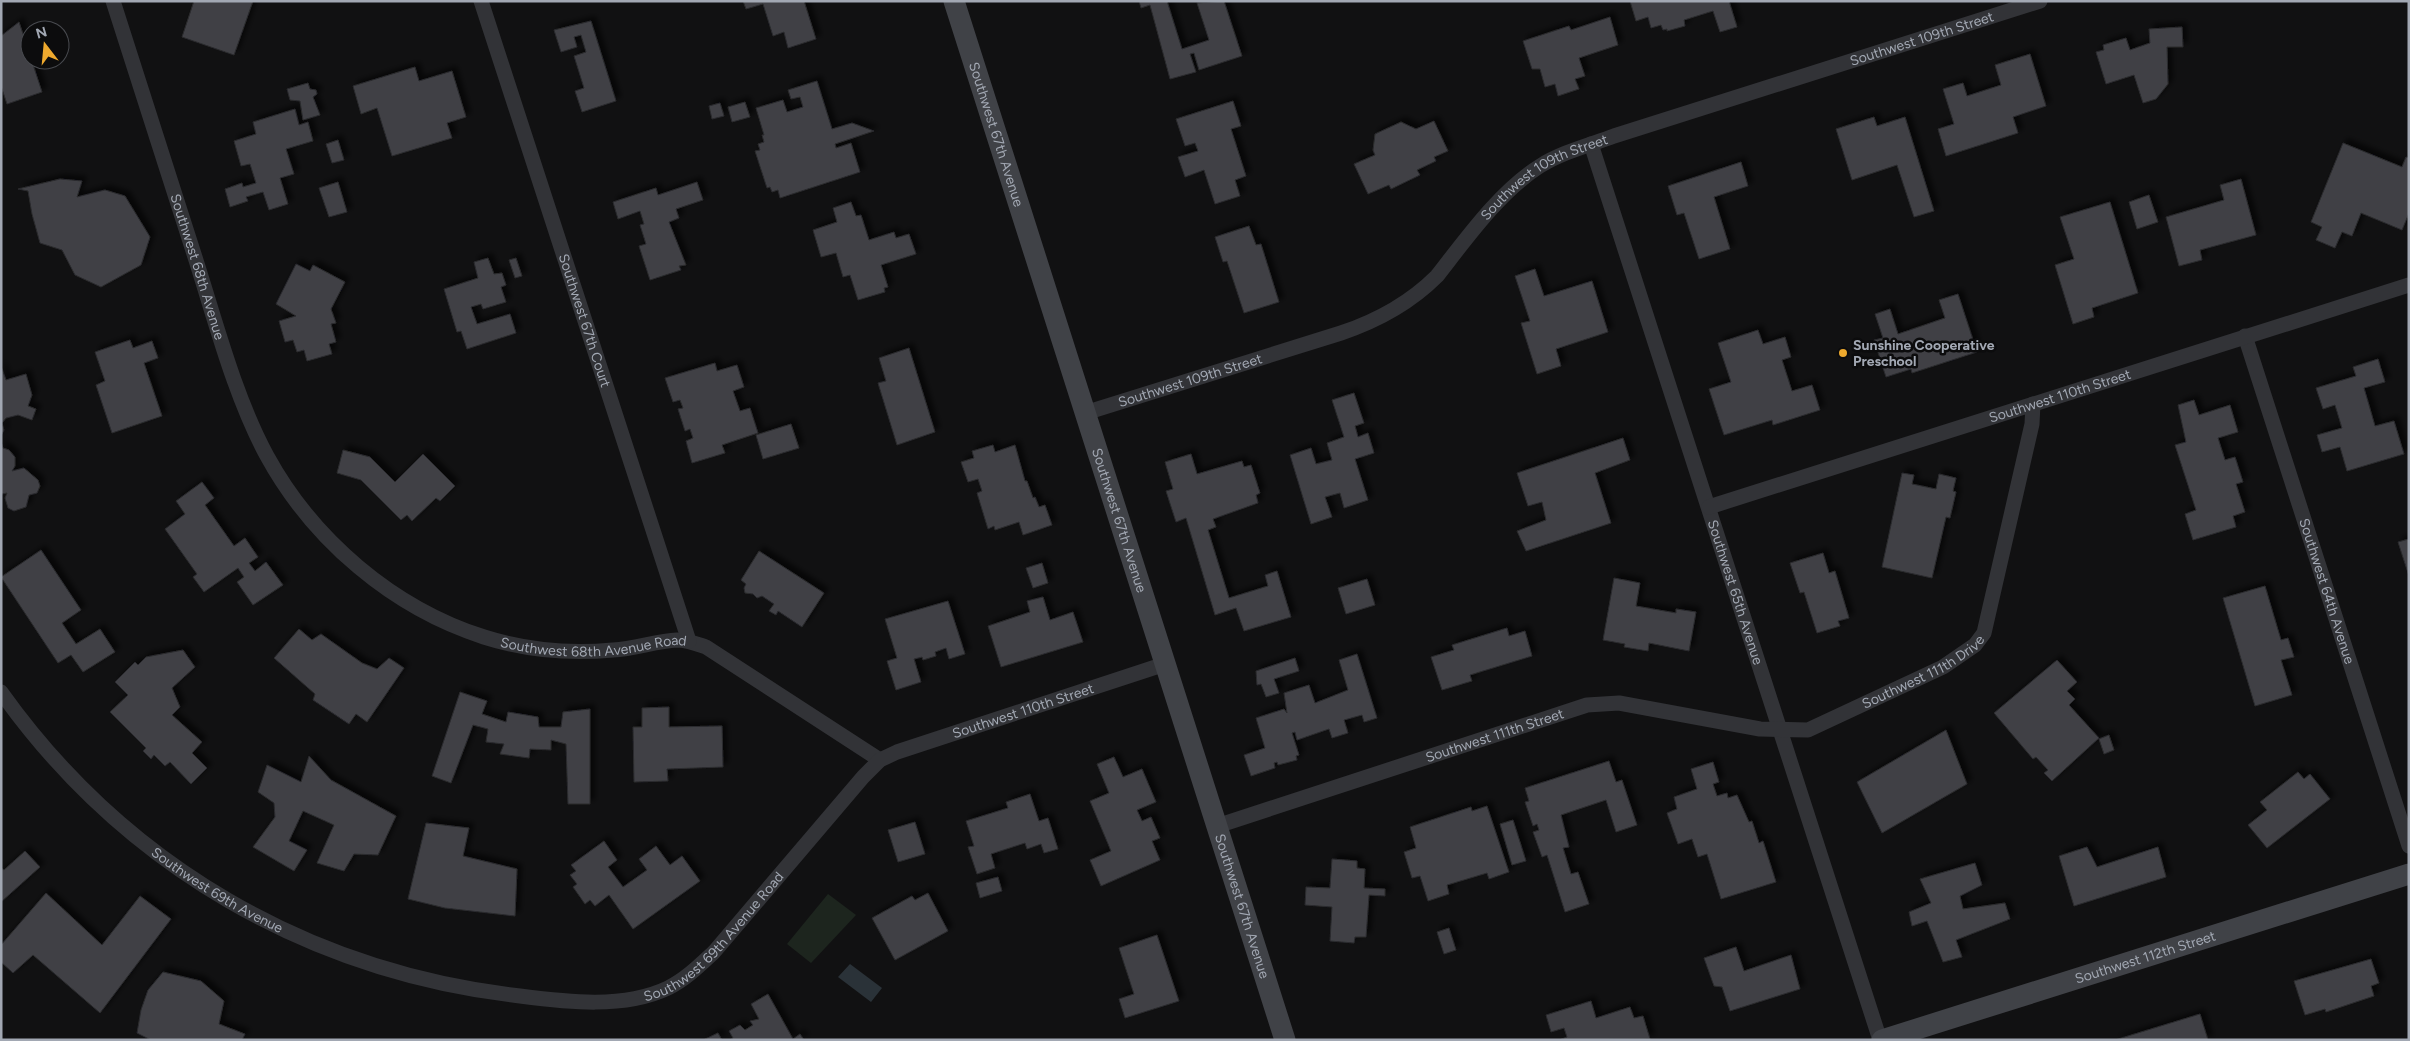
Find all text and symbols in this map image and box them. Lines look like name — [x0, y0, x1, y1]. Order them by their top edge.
street label: Southwest 109th Street — [1848, 8, 1996, 69]
north arrow — [20, 20, 70, 70]
text: N — [34, 23, 49, 43]
street label: Southwest 67th Avenue — [966, 60, 1028, 209]
street label: Southwest 109th Street — [1477, 130, 1610, 223]
street label: Southwest 68th Avenue — [167, 192, 229, 342]
street label: Southwest 67th Court — [555, 252, 614, 389]
place label: Sunshine Cooperative Preschool — [1853, 337, 1995, 370]
marker: Sunshine Cooperative Preschool — [1837, 347, 1849, 359]
street label: Southwest 109th Street — [1116, 350, 1264, 411]
street label: Southwest 110th Street — [1987, 365, 2133, 426]
street label: Southwest 67th Avenue — [1088, 446, 1151, 595]
street label: Southwest 64th Avenue — [2296, 516, 2358, 666]
street label: Southwest 65th Avenue — [1704, 518, 1767, 667]
street label: Southwest 68th Avenue Road — [499, 631, 687, 660]
street label: Southwest 111th Drive — [1859, 631, 1988, 712]
street label: Southwest 110th Street — [950, 680, 1096, 742]
street label: Southwest 111th Street — [1423, 705, 1566, 766]
street label: Southwest 67th Avenue — [1211, 832, 1273, 981]
street label: Southwest 69th Avenue — [148, 843, 286, 937]
street label: Southwest 69th Avenue Road — [642, 868, 787, 1005]
street label: Southwest 112th Street — [2073, 927, 2218, 987]

